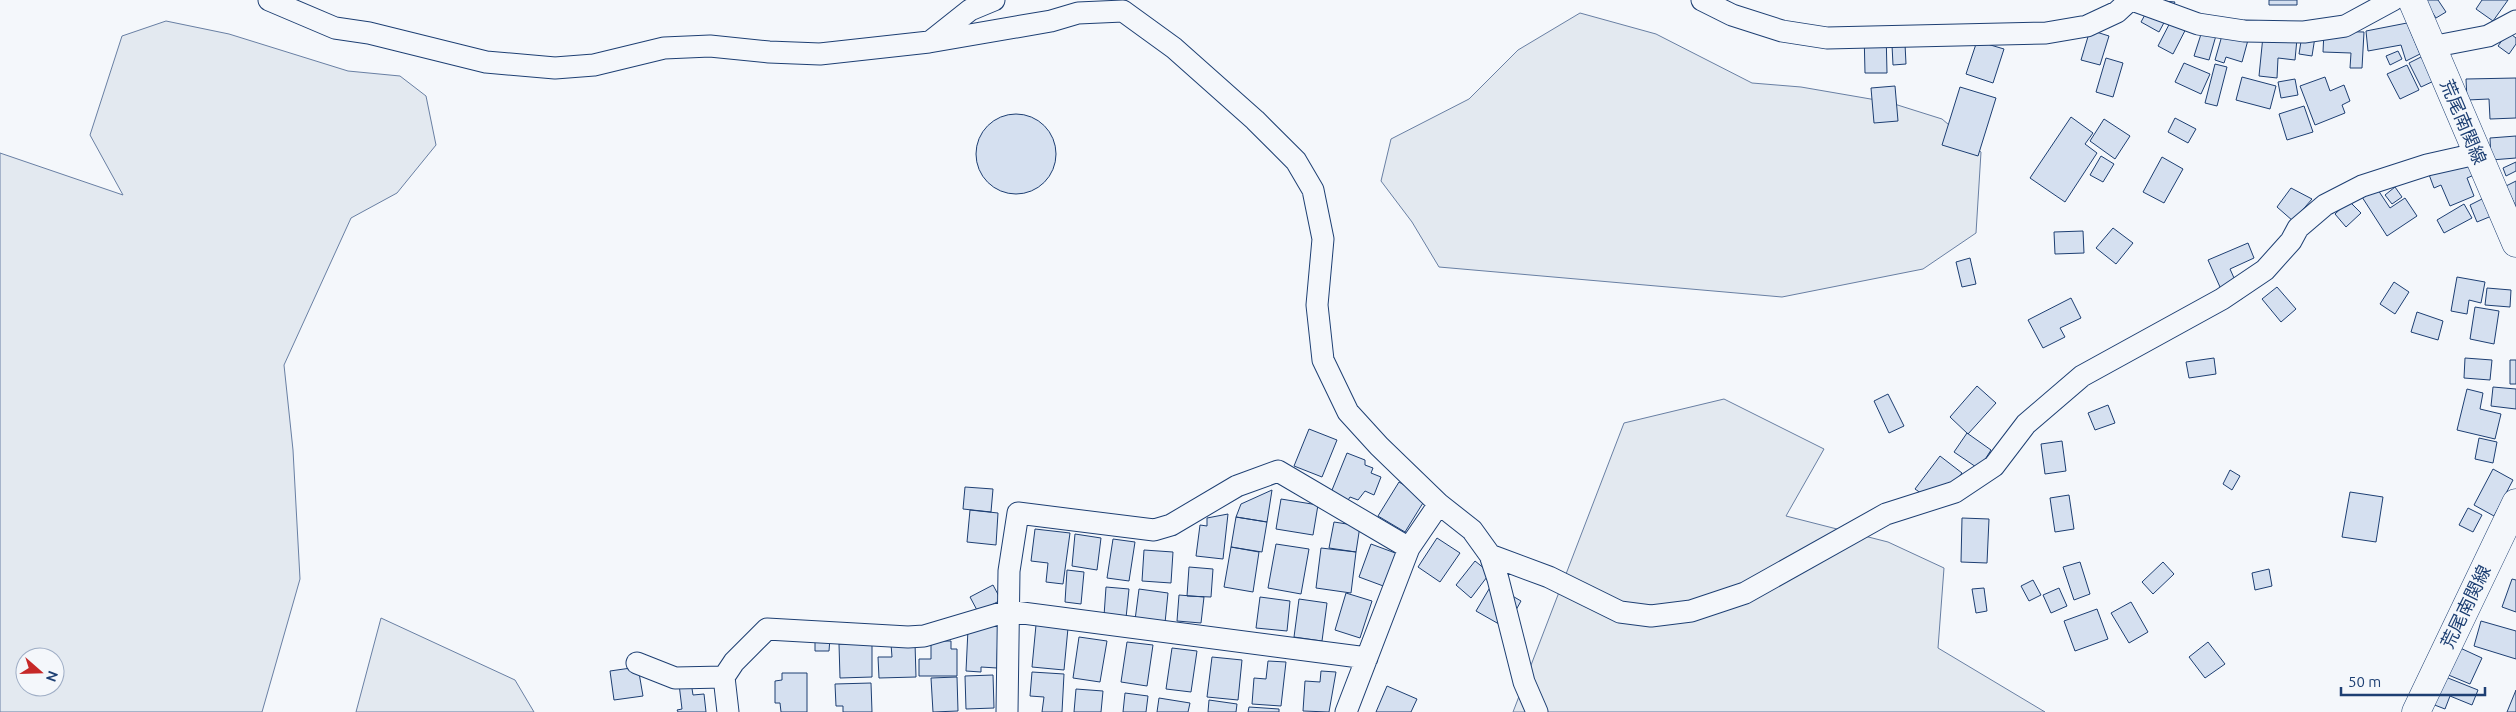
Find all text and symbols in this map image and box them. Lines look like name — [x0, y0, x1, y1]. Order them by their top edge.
street label: 荒尾南関線 — [2437, 76, 2491, 167]
street label: 荒尾南関線 — [2436, 562, 2494, 651]
north arrow — [15, 647, 65, 697]
scale bar — [2341, 664, 2485, 696]
text: N — [43, 669, 62, 684]
text: 50 m — [2348, 673, 2381, 690]

